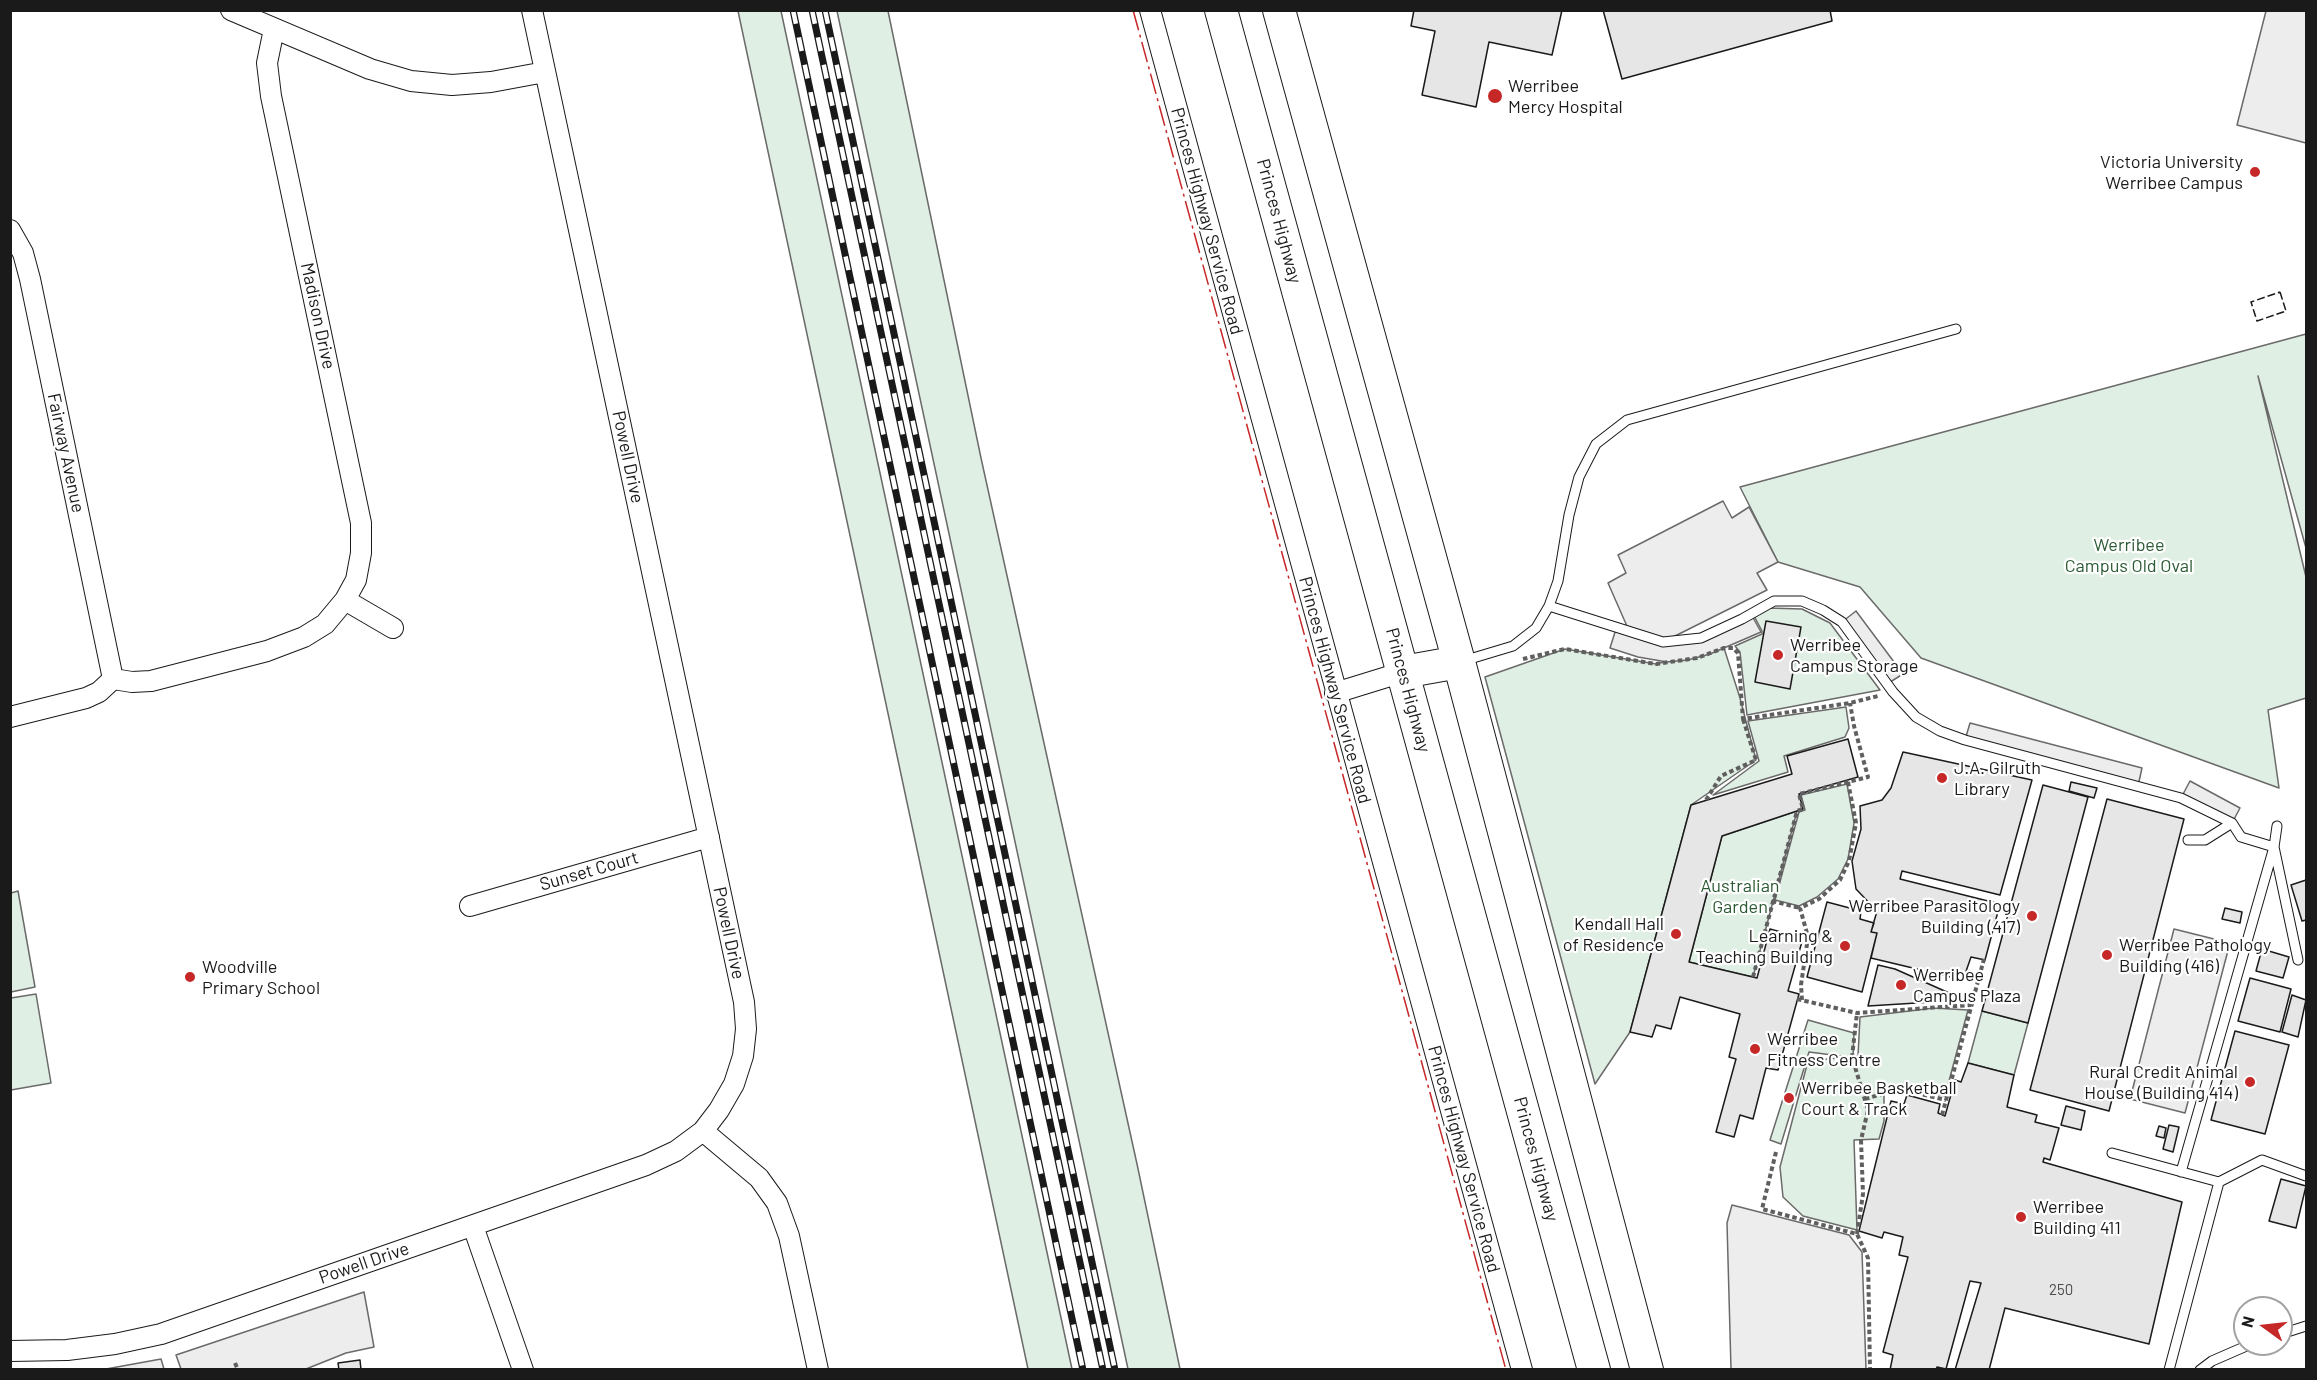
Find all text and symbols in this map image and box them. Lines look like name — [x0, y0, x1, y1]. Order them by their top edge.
place label: Werribee Mercy Hospital — [1508, 75, 1623, 118]
marker: Werribee Mercy Hospital — [1486, 87, 1504, 105]
street label: Princes Highway Service Road — [1166, 105, 1248, 337]
place label: Victoria University Werribee Campus — [2100, 151, 2243, 194]
street label: Princes Highway — [1252, 156, 1306, 286]
marker: Victoria University Werribee Campus — [2248, 165, 2262, 179]
street label: Madison Drive — [296, 261, 340, 371]
street label: Fairway Avenue — [43, 391, 89, 515]
street label: Powell Drive — [608, 409, 648, 505]
park label: Werribee Campus Old Oval — [2065, 534, 2193, 576]
street label: Princes Highway Service Road — [1294, 574, 1376, 806]
street label: Princes Highway — [1381, 625, 1435, 755]
place label: Werribee Campus Storage — [1790, 634, 1918, 676]
marker: Werribee Campus Storage — [1771, 648, 1785, 662]
place label: J.A. Gilruth Library — [1954, 757, 2041, 800]
marker: J.A. Gilruth Library — [1935, 771, 1949, 785]
street label: Sunset Court — [537, 847, 641, 895]
park label: Australian Garden — [1700, 875, 1780, 918]
street label: Powell Drive — [709, 885, 749, 981]
place label: Werribee Parasitology Building (417) — [1849, 895, 2020, 938]
marker: Werribee Parasitology Building (417) — [2025, 909, 2039, 923]
place label: Kendall Hall of Residence — [1563, 913, 1664, 956]
place label: Learning & Teaching Building — [1696, 925, 1833, 968]
marker: Kendall Hall of Residence — [1669, 927, 1683, 941]
place label: Werribee Pathology Building (416) — [2119, 934, 2271, 976]
marker: Learning & Teaching Building — [1838, 939, 1852, 953]
marker: Werribee Pathology Building (416) — [2100, 948, 2114, 962]
place label: Woodville Primary School — [202, 956, 320, 998]
place label: Werribee Campus Plaza — [1913, 964, 2021, 1006]
marker: Woodville Primary School — [183, 970, 197, 984]
marker: Werribee Campus Plaza — [1894, 978, 1908, 992]
place label: Werribee Fitness Centre — [1767, 1028, 1881, 1070]
marker: Werribee Fitness Centre — [1748, 1042, 1762, 1056]
street label: Princes Highway Service Road — [1423, 1043, 1505, 1275]
place label: Rural Credit Animal House (Building 414) — [2084, 1061, 2238, 1104]
marker: Rural Credit Animal House (Building 414) — [2243, 1075, 2257, 1089]
place label: Werribee Basketball Court & Track — [1801, 1077, 1957, 1120]
marker: Werribee Basketball Court & Track — [1782, 1091, 1796, 1105]
street label: Princes Highway — [1509, 1094, 1563, 1224]
place label: Werribee Building 411 — [2033, 1196, 2121, 1238]
marker: Werribee Building 411 — [2014, 1210, 2028, 1224]
street label: Powell Drive — [316, 1237, 412, 1289]
house number: 250 — [2049, 1281, 2073, 1299]
north arrow — [2233, 1296, 2293, 1356]
text: N — [2237, 1314, 2258, 1329]

